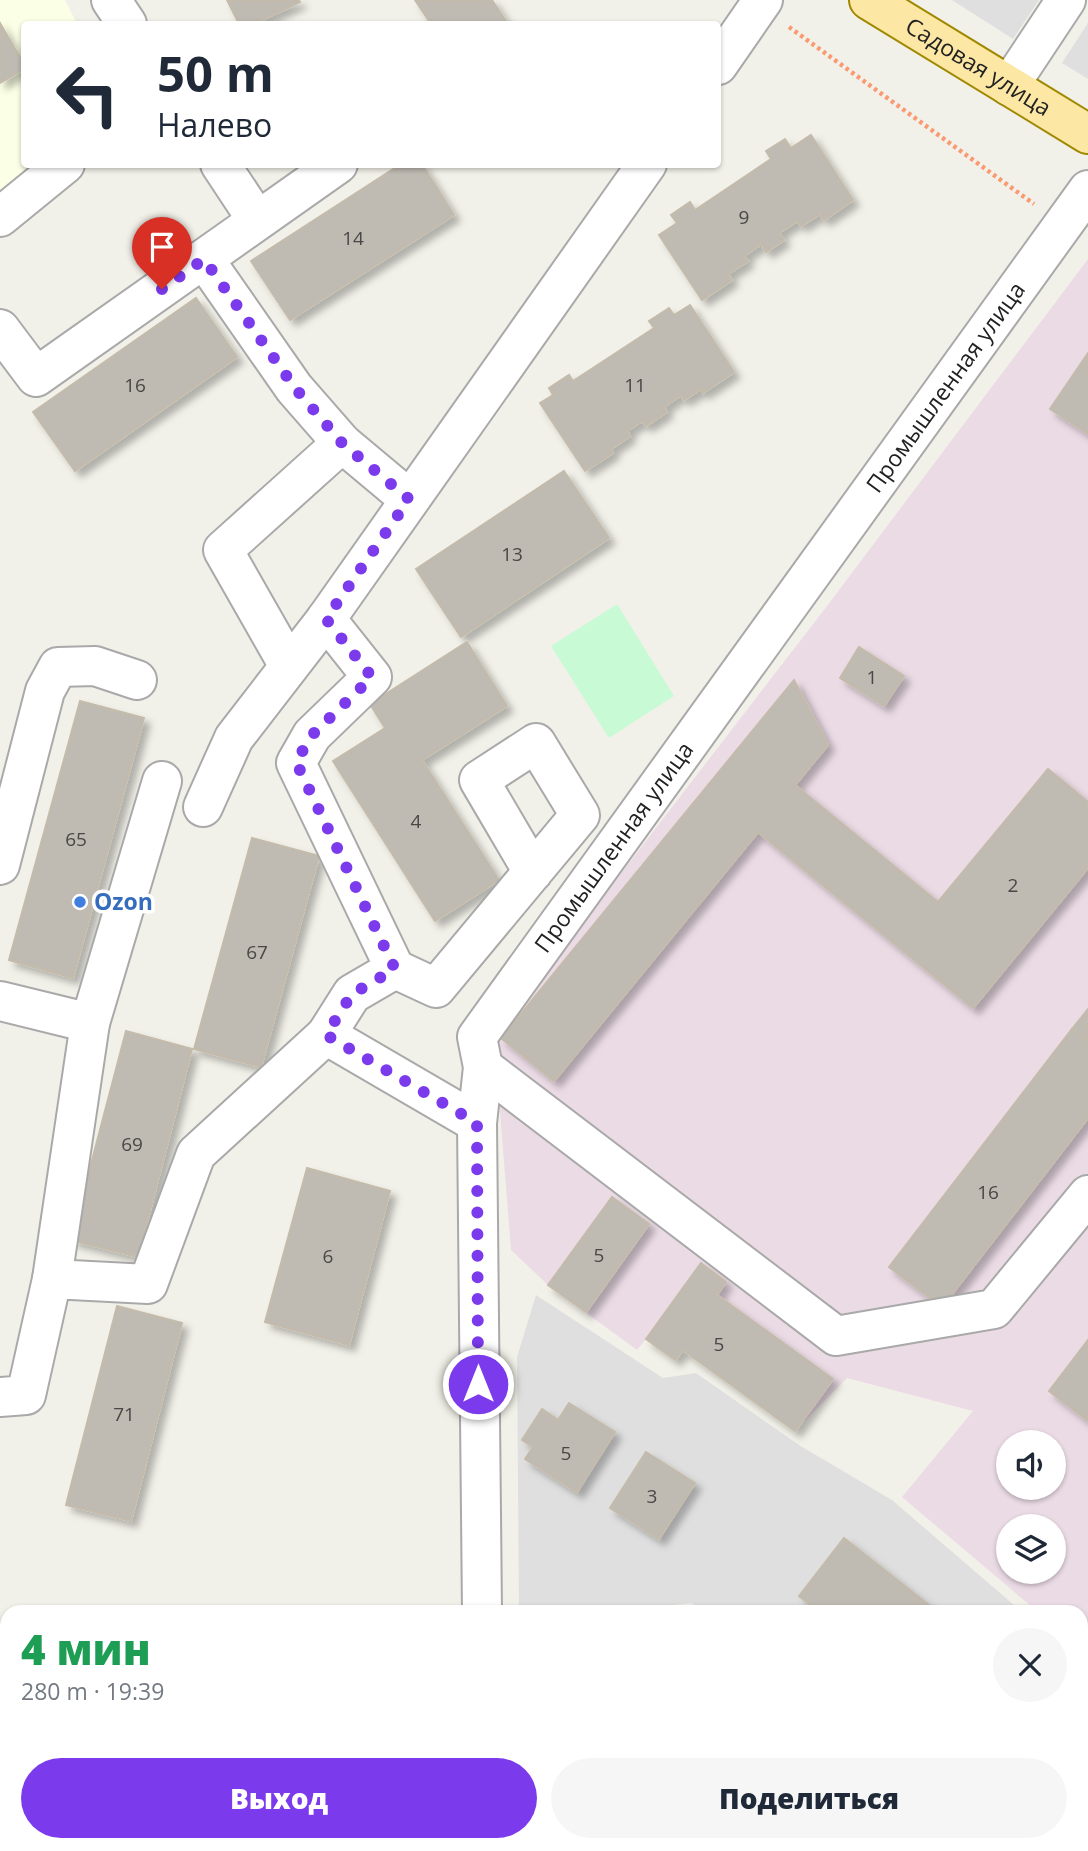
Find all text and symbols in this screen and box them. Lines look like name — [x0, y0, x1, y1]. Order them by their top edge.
street label: Садовая улица — [900, 9, 1058, 123]
text: 50 m — [157, 40, 274, 106]
icon: left — [42, 49, 133, 140]
text: Налево — [157, 103, 272, 146]
house number: 9 — [739, 204, 749, 230]
pin — [132, 217, 192, 289]
house number: 14 — [342, 225, 364, 251]
icon: arrive — [143, 228, 181, 266]
street label: Промышленная улица — [858, 275, 1032, 499]
house number: 16 — [124, 372, 146, 398]
house number: 11 — [624, 372, 646, 398]
house number: 13 — [501, 541, 523, 567]
house number: 1 — [867, 664, 877, 690]
street label: Промышленная улица — [526, 735, 700, 959]
house number: 4 — [411, 808, 422, 834]
house number: 65 — [65, 826, 87, 852]
house number: 2 — [1008, 872, 1018, 898]
place label: Ozon — [94, 885, 153, 917]
marker: Ozon — [72, 894, 88, 910]
house number: 67 — [246, 939, 268, 965]
house number: 69 — [121, 1131, 143, 1157]
house number: 16 — [977, 1179, 999, 1205]
house number: 5 — [594, 1242, 604, 1268]
house number: 6 — [323, 1243, 333, 1269]
house number: 5 — [714, 1331, 724, 1357]
position arrow — [441, 1347, 515, 1421]
house number: 71 — [113, 1401, 135, 1427]
map controls — [996, 1430, 1066, 1584]
button: sound — [996, 1430, 1066, 1500]
house number: 5 — [561, 1440, 571, 1466]
house number: 3 — [647, 1483, 657, 1509]
button: layers — [996, 1514, 1066, 1584]
text: 4 мин — [21, 1620, 151, 1677]
button: close — [993, 1628, 1067, 1702]
text: 280 m · 19:39 — [21, 1675, 164, 1707]
button: Выход — [21, 1758, 537, 1838]
button: Поделиться — [551, 1758, 1067, 1838]

